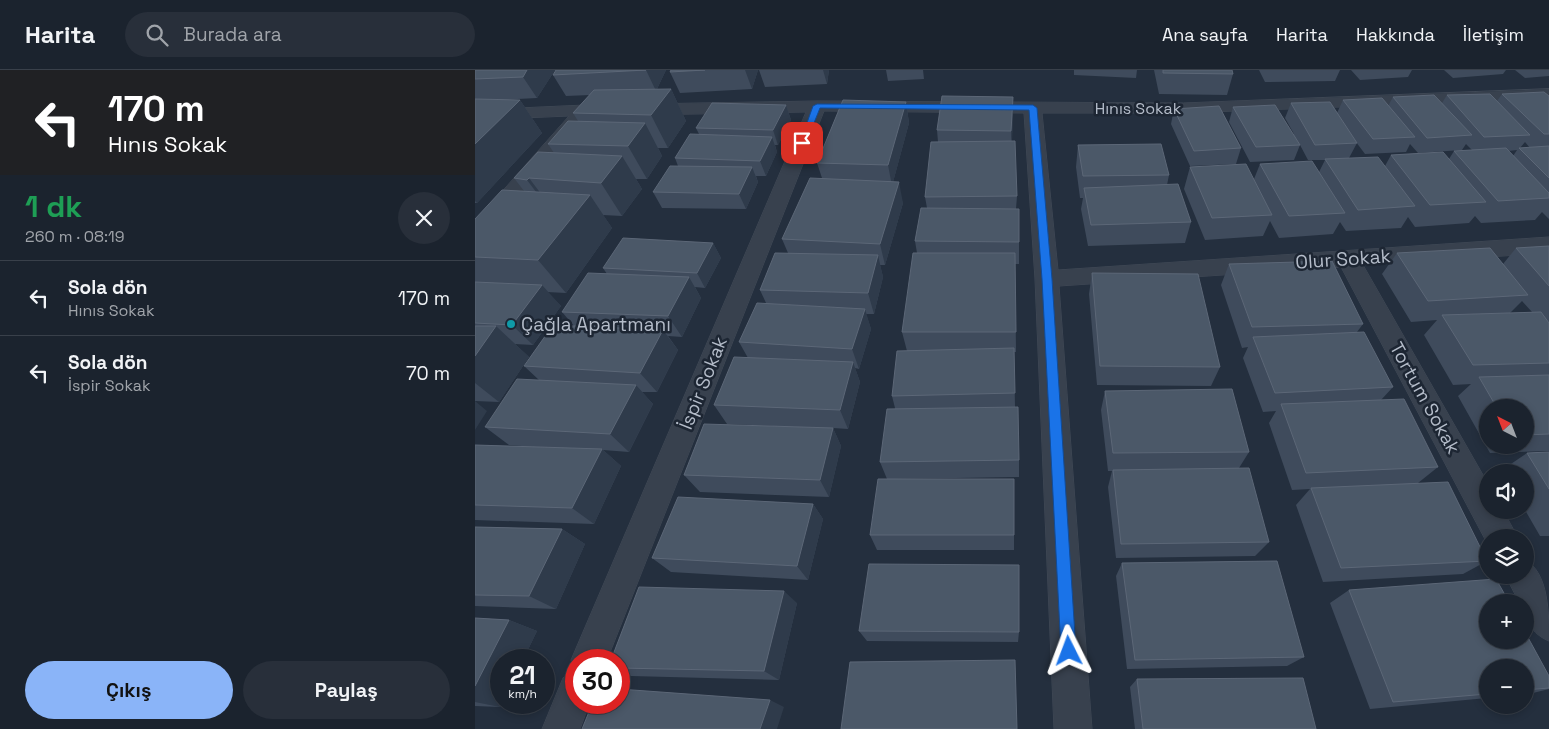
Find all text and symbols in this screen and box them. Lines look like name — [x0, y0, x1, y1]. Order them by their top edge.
search box — [125, 12, 475, 57]
text: Harita — [25, 19, 95, 50]
icon: search — [143, 21, 171, 49]
text: Burada ara — [183, 22, 282, 47]
text: Ana sayfa — [1162, 23, 1248, 46]
text: Harita — [1276, 23, 1328, 46]
text: Hakkında — [1356, 23, 1435, 46]
text: İletişim — [1463, 23, 1524, 46]
text: 170 m — [108, 87, 205, 131]
icon: left — [25, 90, 90, 155]
street label: Hınıs Sokak — [1095, 98, 1182, 119]
pin — [781, 122, 823, 164]
icon: arrive — [788, 129, 816, 157]
text: Hınıs Sokak — [108, 130, 227, 158]
text: 1 dk — [25, 187, 82, 226]
button: close — [398, 192, 450, 244]
text: 260 m · 08:19 — [25, 226, 125, 247]
street label: Olur Sokak — [1294, 243, 1392, 275]
text: Sola dön — [68, 275, 147, 300]
icon: left — [25, 284, 53, 312]
text: 170 m — [398, 286, 450, 311]
text: Hınıs Sokak — [68, 300, 155, 321]
place label: Çağla Apartmanı — [521, 312, 671, 337]
marker: Çağla Apartmanı — [505, 318, 517, 330]
street label: İspir Sokak — [673, 333, 733, 433]
street label: Tortum Sokak — [1384, 338, 1466, 458]
text: Sola dön — [68, 350, 147, 375]
icon: left — [25, 359, 53, 387]
text: 70 m — [406, 361, 450, 386]
text: İspir Sokak — [68, 375, 151, 396]
north arrow — [1479, 399, 1534, 454]
map controls — [1479, 399, 1534, 714]
button: sound — [1479, 464, 1534, 519]
button: layers — [1479, 529, 1534, 584]
button: + — [1479, 594, 1534, 649]
position arrow — [1042, 624, 1094, 676]
speed limit sign: 30 — [565, 649, 630, 714]
text: 21 — [509, 659, 536, 691]
button: − — [1479, 659, 1534, 714]
button: Çıkış — [25, 661, 233, 719]
button: Paylaş — [243, 661, 450, 719]
text: km/h — [508, 686, 537, 702]

